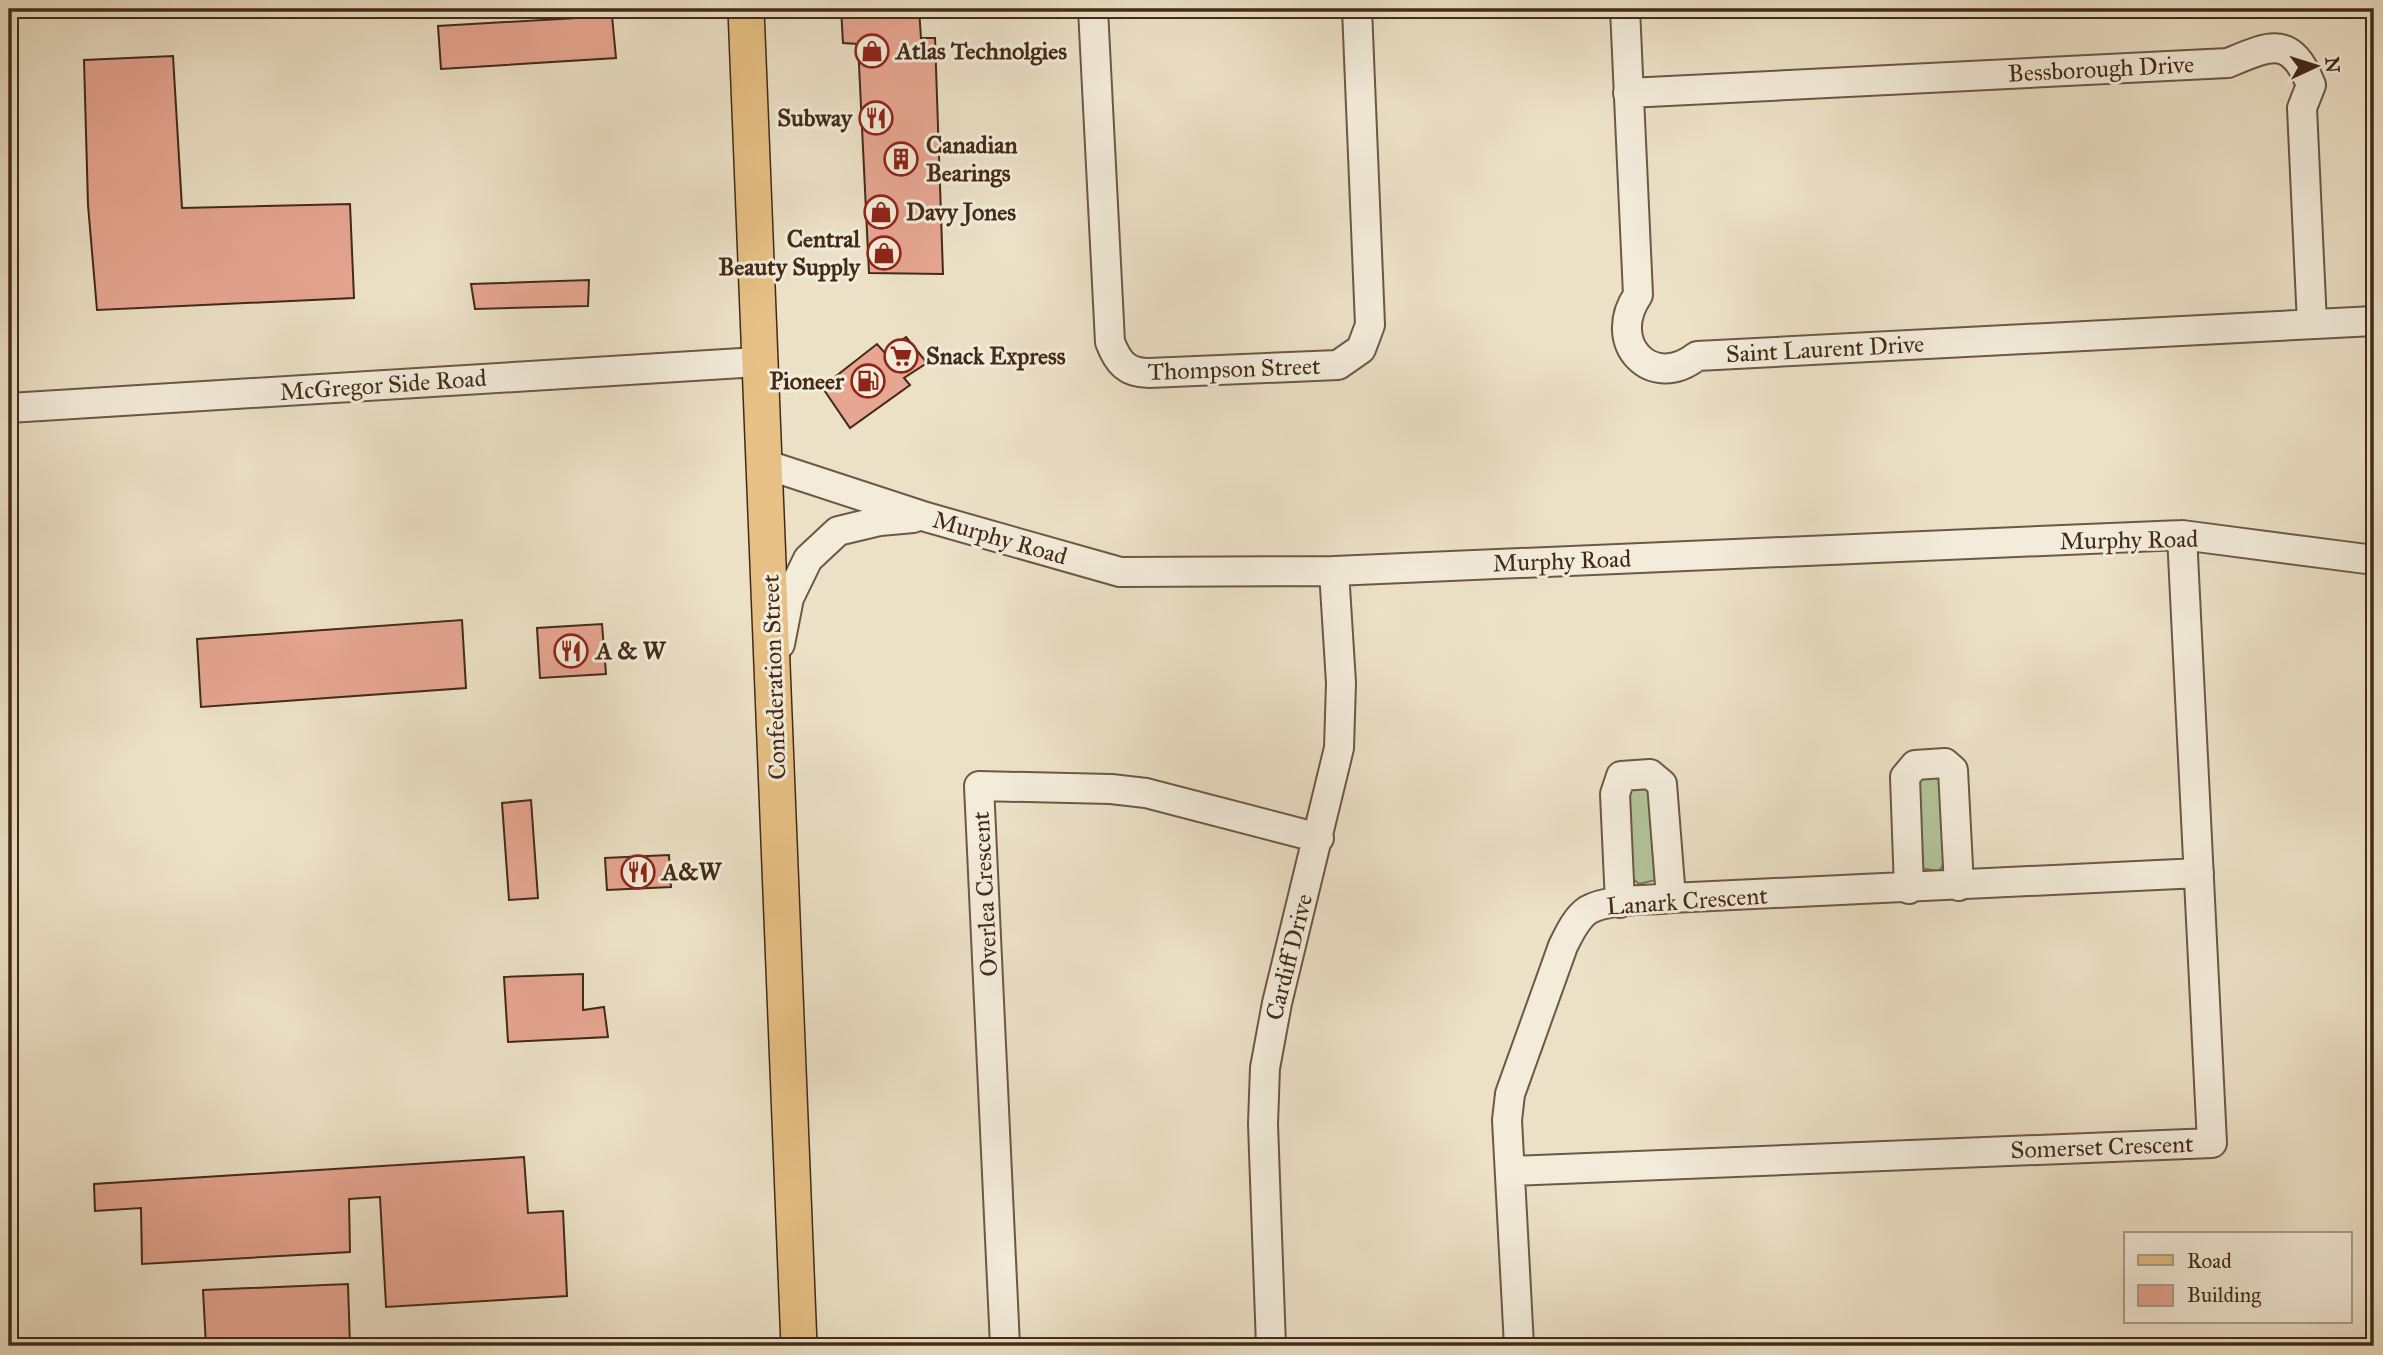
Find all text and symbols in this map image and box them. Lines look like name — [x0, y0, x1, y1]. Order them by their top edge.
shop icon: Atlas Technolgies — [853, 32, 891, 70]
north arrow — [2282, 32, 2352, 102]
place label: Atlas Technolgies — [894, 36, 1067, 66]
street label: Bessborough Drive — [2007, 49, 2195, 89]
text: N — [2320, 56, 2344, 74]
restaurant icon: Subway — [857, 99, 895, 137]
place label: Subway — [777, 103, 854, 133]
place label: Canadian Bearings — [926, 130, 1017, 188]
building icon: Canadian Bearings — [882, 140, 920, 178]
shop icon: Davy Jones — [862, 193, 900, 231]
place label: Davy Jones — [906, 197, 1016, 227]
place label: Central Beauty Supply — [718, 224, 862, 282]
shop icon: Central Beauty Supply — [865, 234, 903, 272]
street label: Saint Laurent Drive — [1725, 329, 1925, 369]
supermarket icon: Snack Express — [882, 337, 920, 375]
place label: Snack Express — [926, 341, 1066, 371]
street label: Thompson Street — [1147, 351, 1321, 387]
fuel station icon: Pioneer — [849, 362, 887, 400]
street label: McGregor Side Road — [279, 363, 487, 407]
place label: Pioneer — [770, 366, 845, 396]
street label: Murphy Road — [929, 504, 1071, 572]
street label: Murphy Road — [2059, 524, 2199, 556]
street label: Murphy Road — [1492, 544, 1632, 578]
street label: Confederation Street — [755, 573, 793, 780]
restaurant icon: A & W — [552, 632, 590, 670]
place label: A & W — [594, 636, 667, 666]
street label: Overlea Crescent — [966, 810, 1004, 977]
restaurant icon: A&W — [619, 853, 657, 891]
place label: A&W — [660, 857, 722, 887]
street label: Lanark Crescent — [1605, 880, 1769, 922]
street label: Cardiff Drive — [1259, 891, 1319, 1023]
street label: Somerset Crescent — [2010, 1129, 2194, 1165]
legend — [2124, 1232, 2352, 1324]
text: Road — [2187, 1248, 2232, 1274]
text: Building — [2187, 1282, 2261, 1308]

